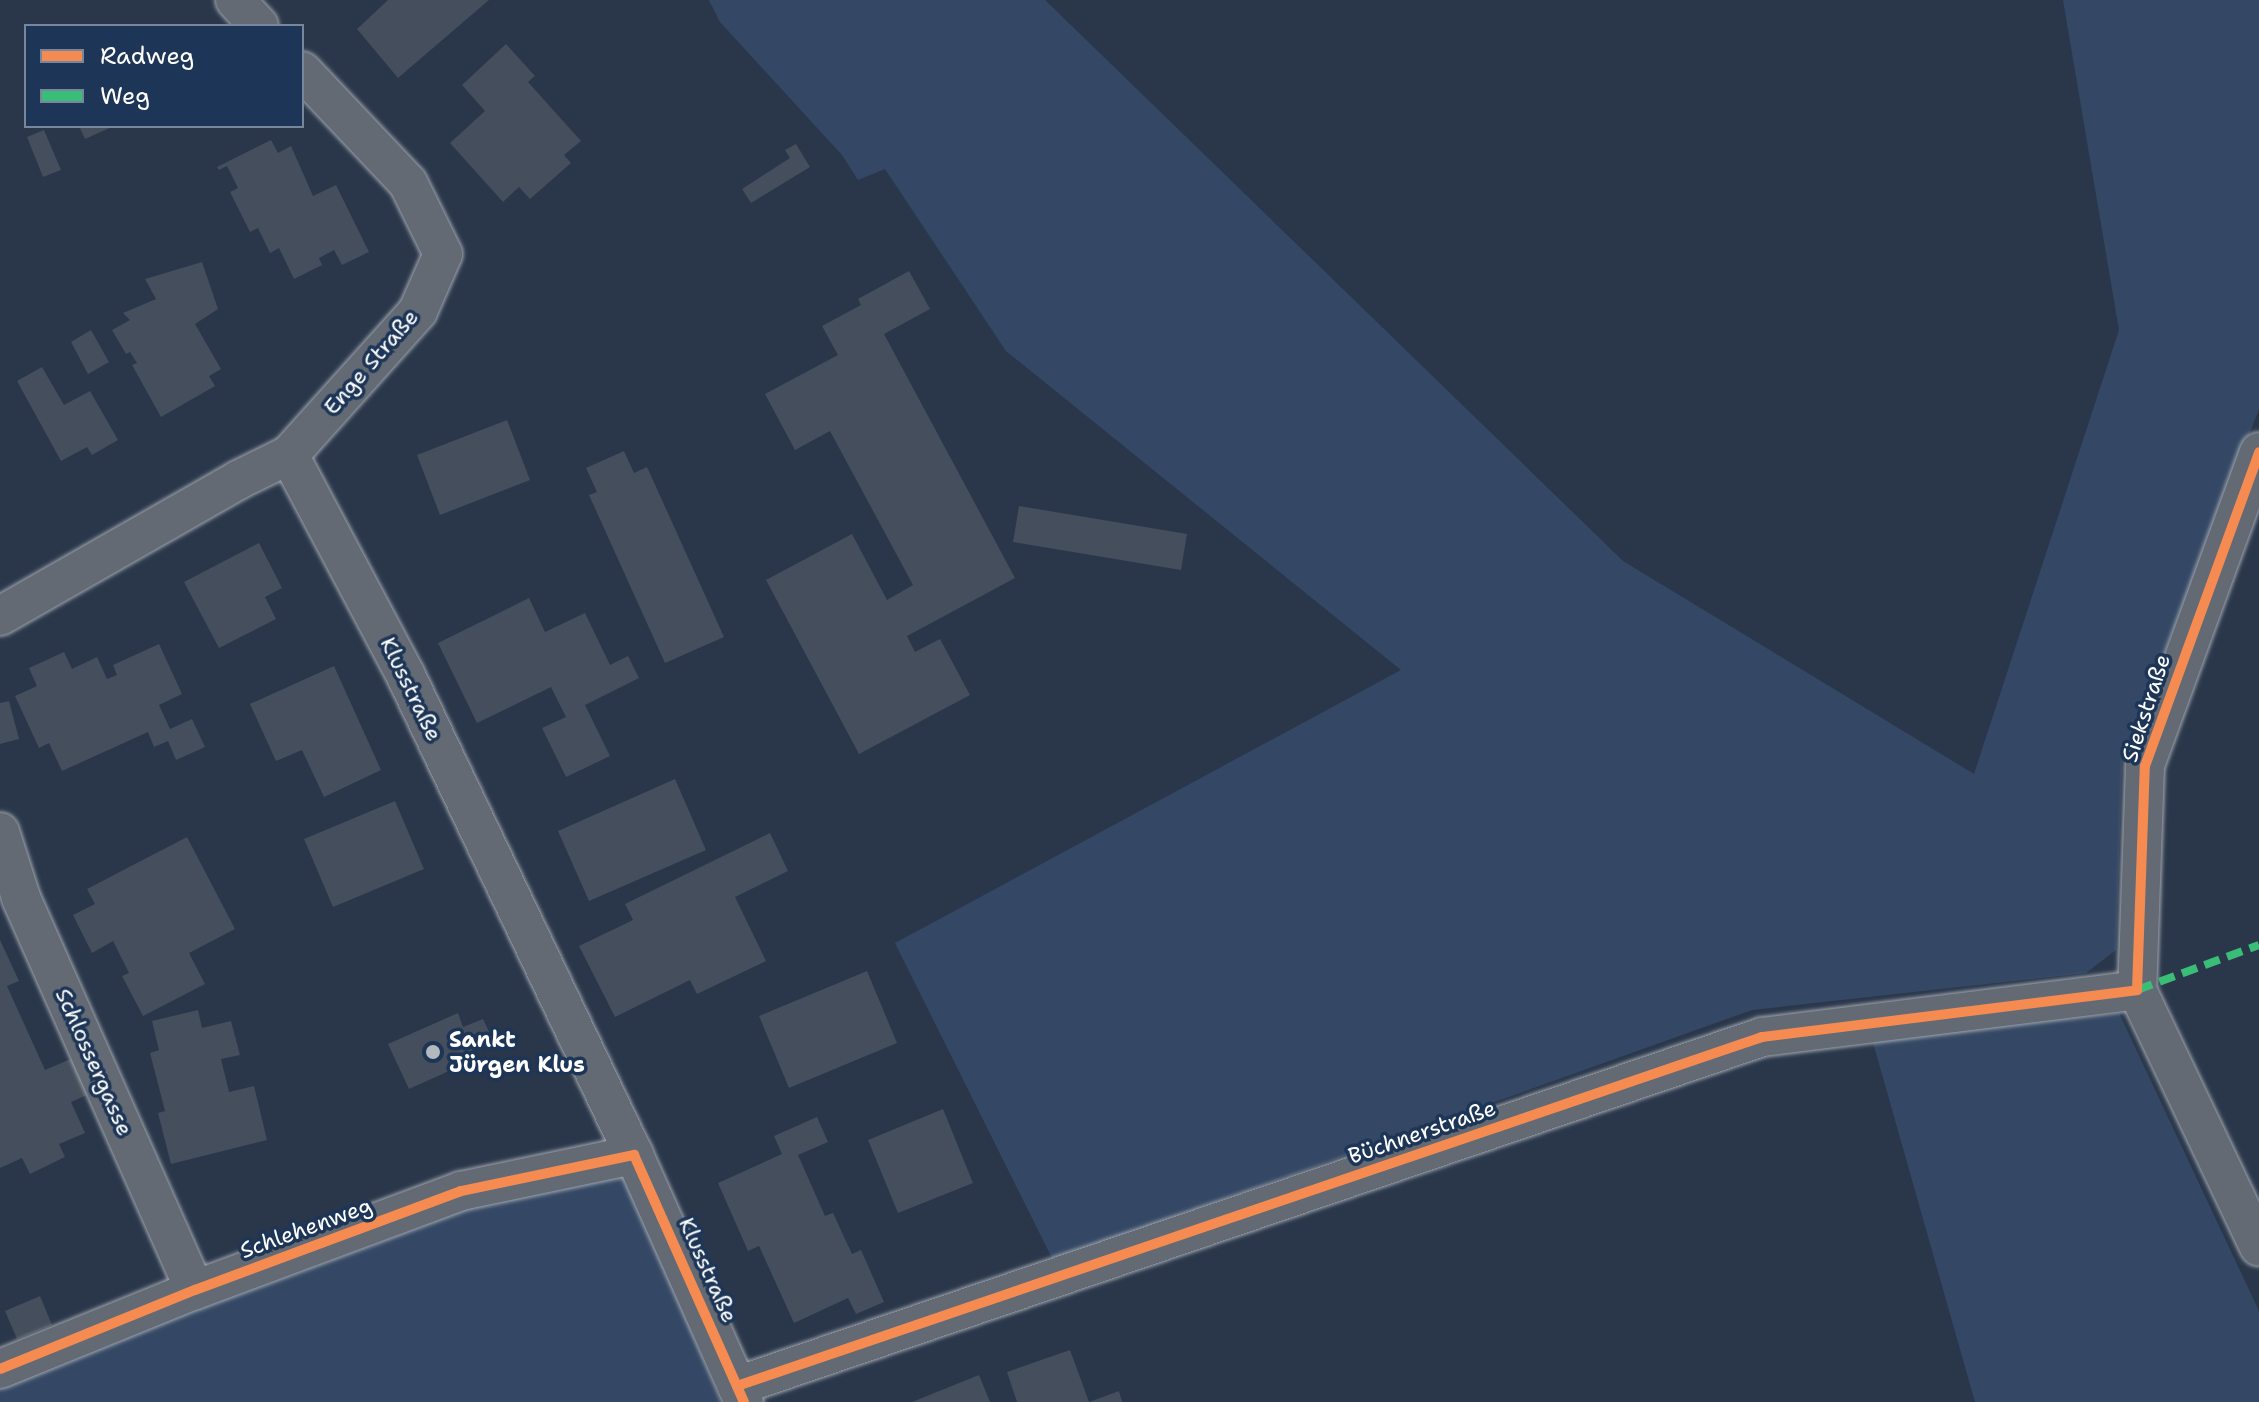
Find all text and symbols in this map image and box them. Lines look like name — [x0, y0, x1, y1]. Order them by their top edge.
legend — [24, 24, 304, 128]
text: Radweg — [100, 40, 194, 72]
text: Weg — [100, 80, 150, 112]
street label: Enge Straße — [318, 304, 424, 420]
street label: Klusstraße — [375, 633, 447, 745]
street label: Siekstraße — [2116, 651, 2176, 765]
street label: Schlossergasse — [50, 984, 138, 1140]
place label: Sankt Jürgen Klus — [449, 1026, 585, 1078]
marker: Sankt Jürgen Klus — [424, 1043, 442, 1061]
street label: Büchnerstraße — [1345, 1094, 1499, 1170]
street label: Schlehenweg — [237, 1192, 375, 1264]
street label: Klusstraße — [673, 1213, 743, 1327]

